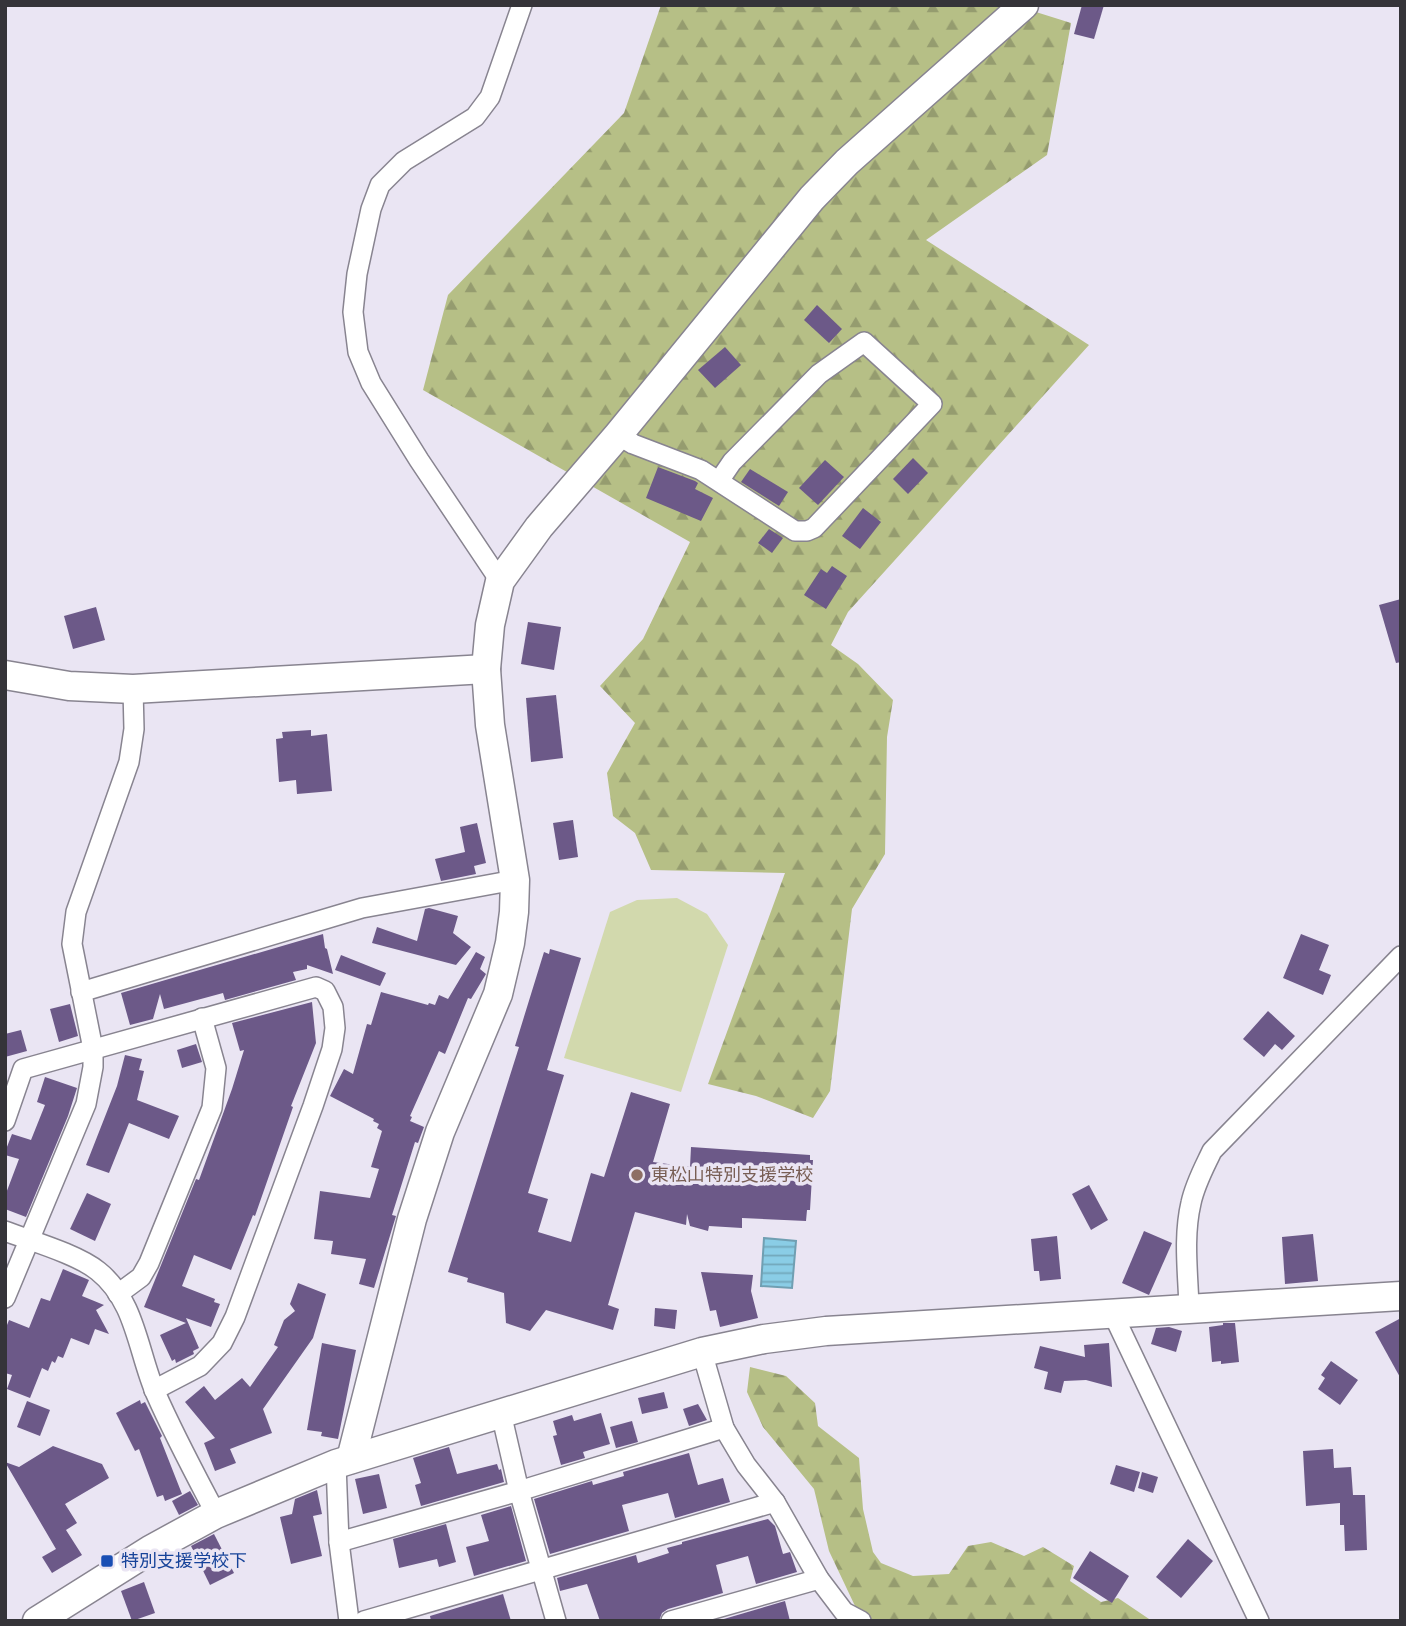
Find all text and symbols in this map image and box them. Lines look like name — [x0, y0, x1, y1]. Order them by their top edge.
place label: 東松山特別支援学校 — [651, 1163, 813, 1185]
marker: 東松山特別支援学校 — [629, 1167, 645, 1183]
place label: 特別支援学校下 — [121, 1549, 247, 1571]
marker: 特別支援学校下 — [99, 1553, 115, 1569]

